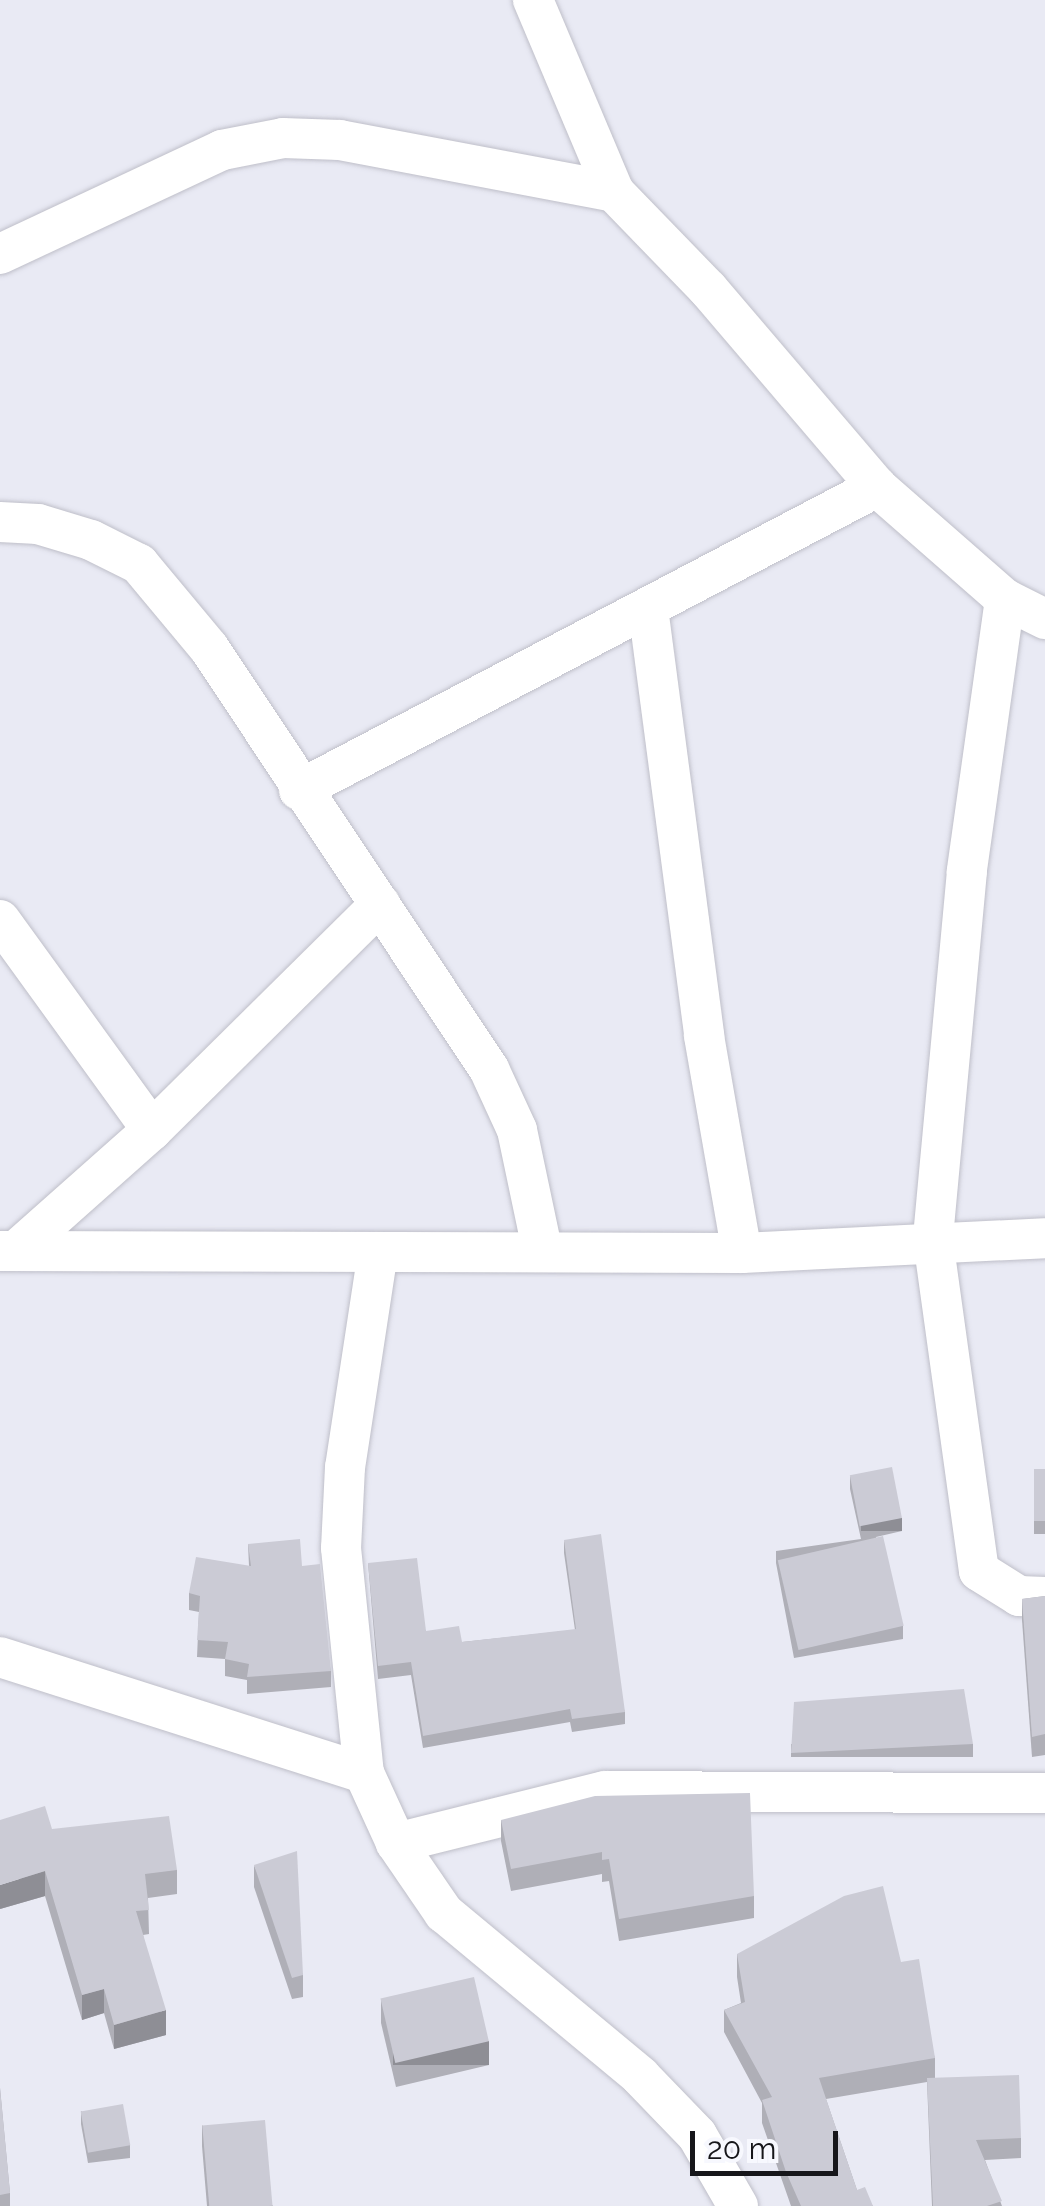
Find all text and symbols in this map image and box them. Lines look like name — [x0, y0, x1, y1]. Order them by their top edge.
scale bar — [695, 2111, 842, 2173]
text: 20 m — [707, 2131, 776, 2166]

